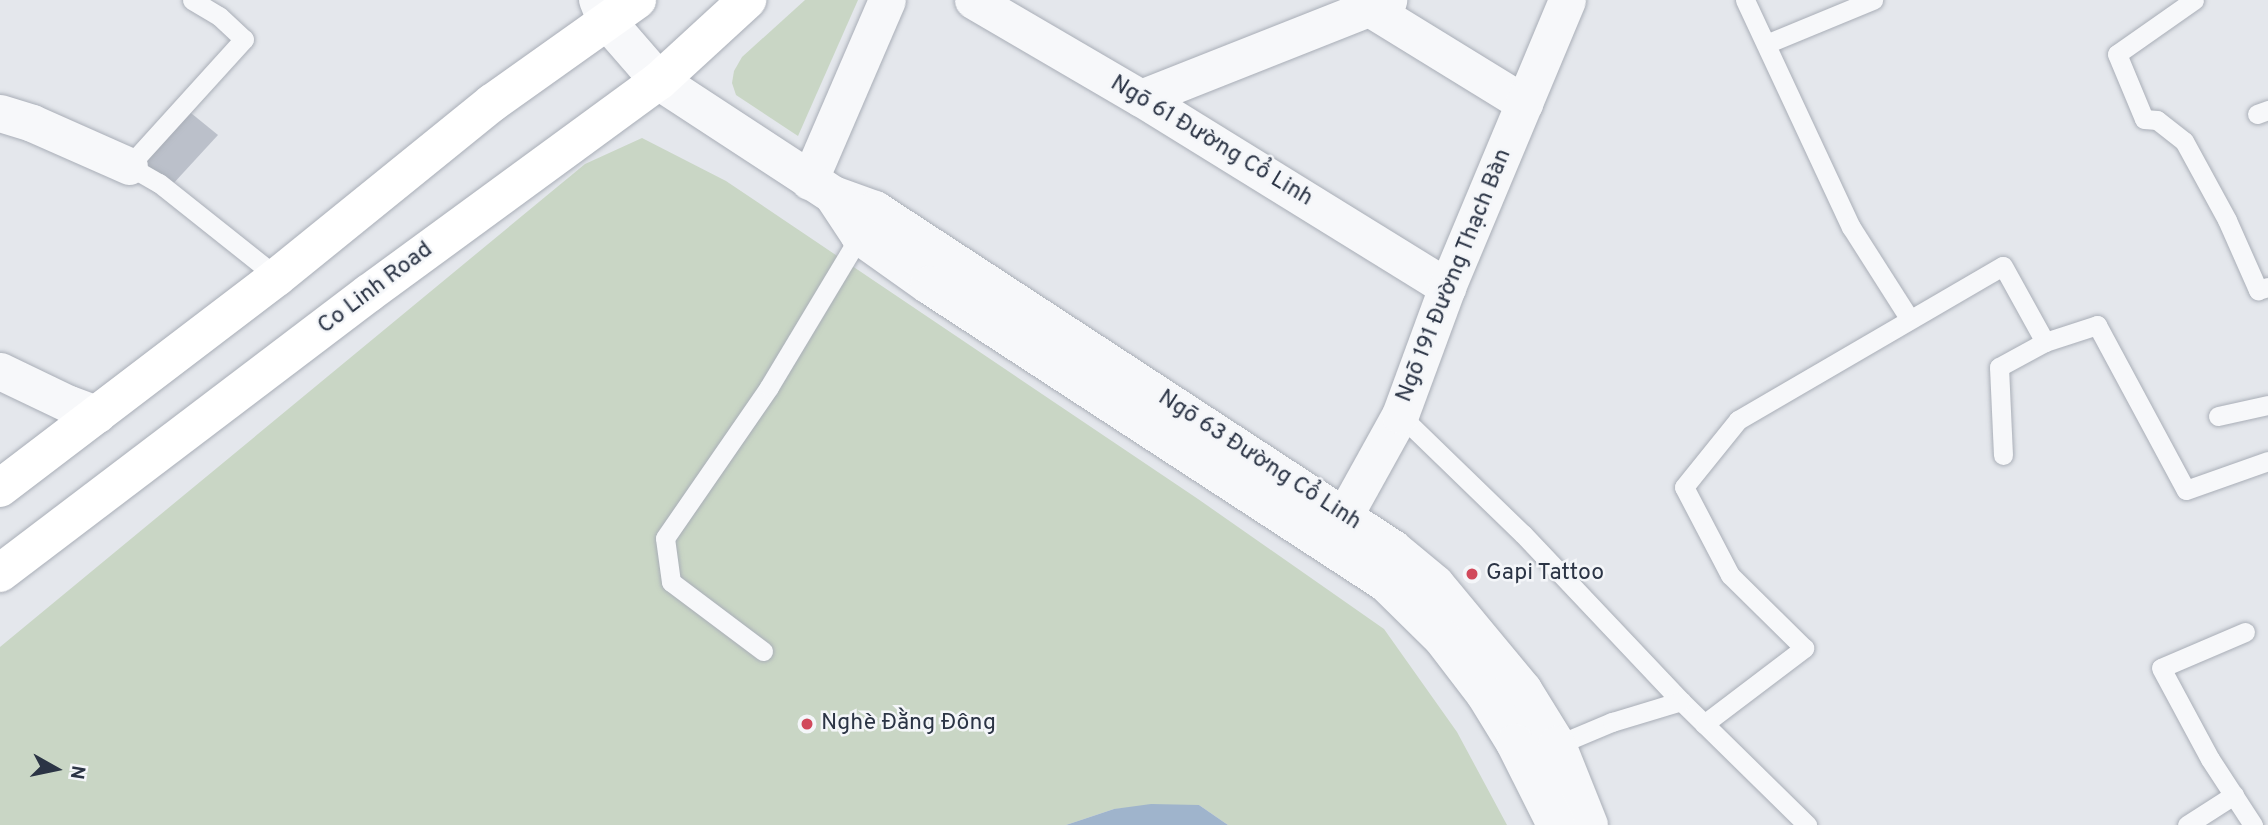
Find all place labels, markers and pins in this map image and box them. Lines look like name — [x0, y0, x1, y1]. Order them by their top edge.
place label: Gapi Tattoo — [1486, 560, 1605, 588]
marker: Gapi Tattoo — [1464, 566, 1480, 582]
place label: Nghè Đằng Đông — [821, 710, 996, 738]
marker: Nghè Đằng Đông — [799, 716, 815, 732]

